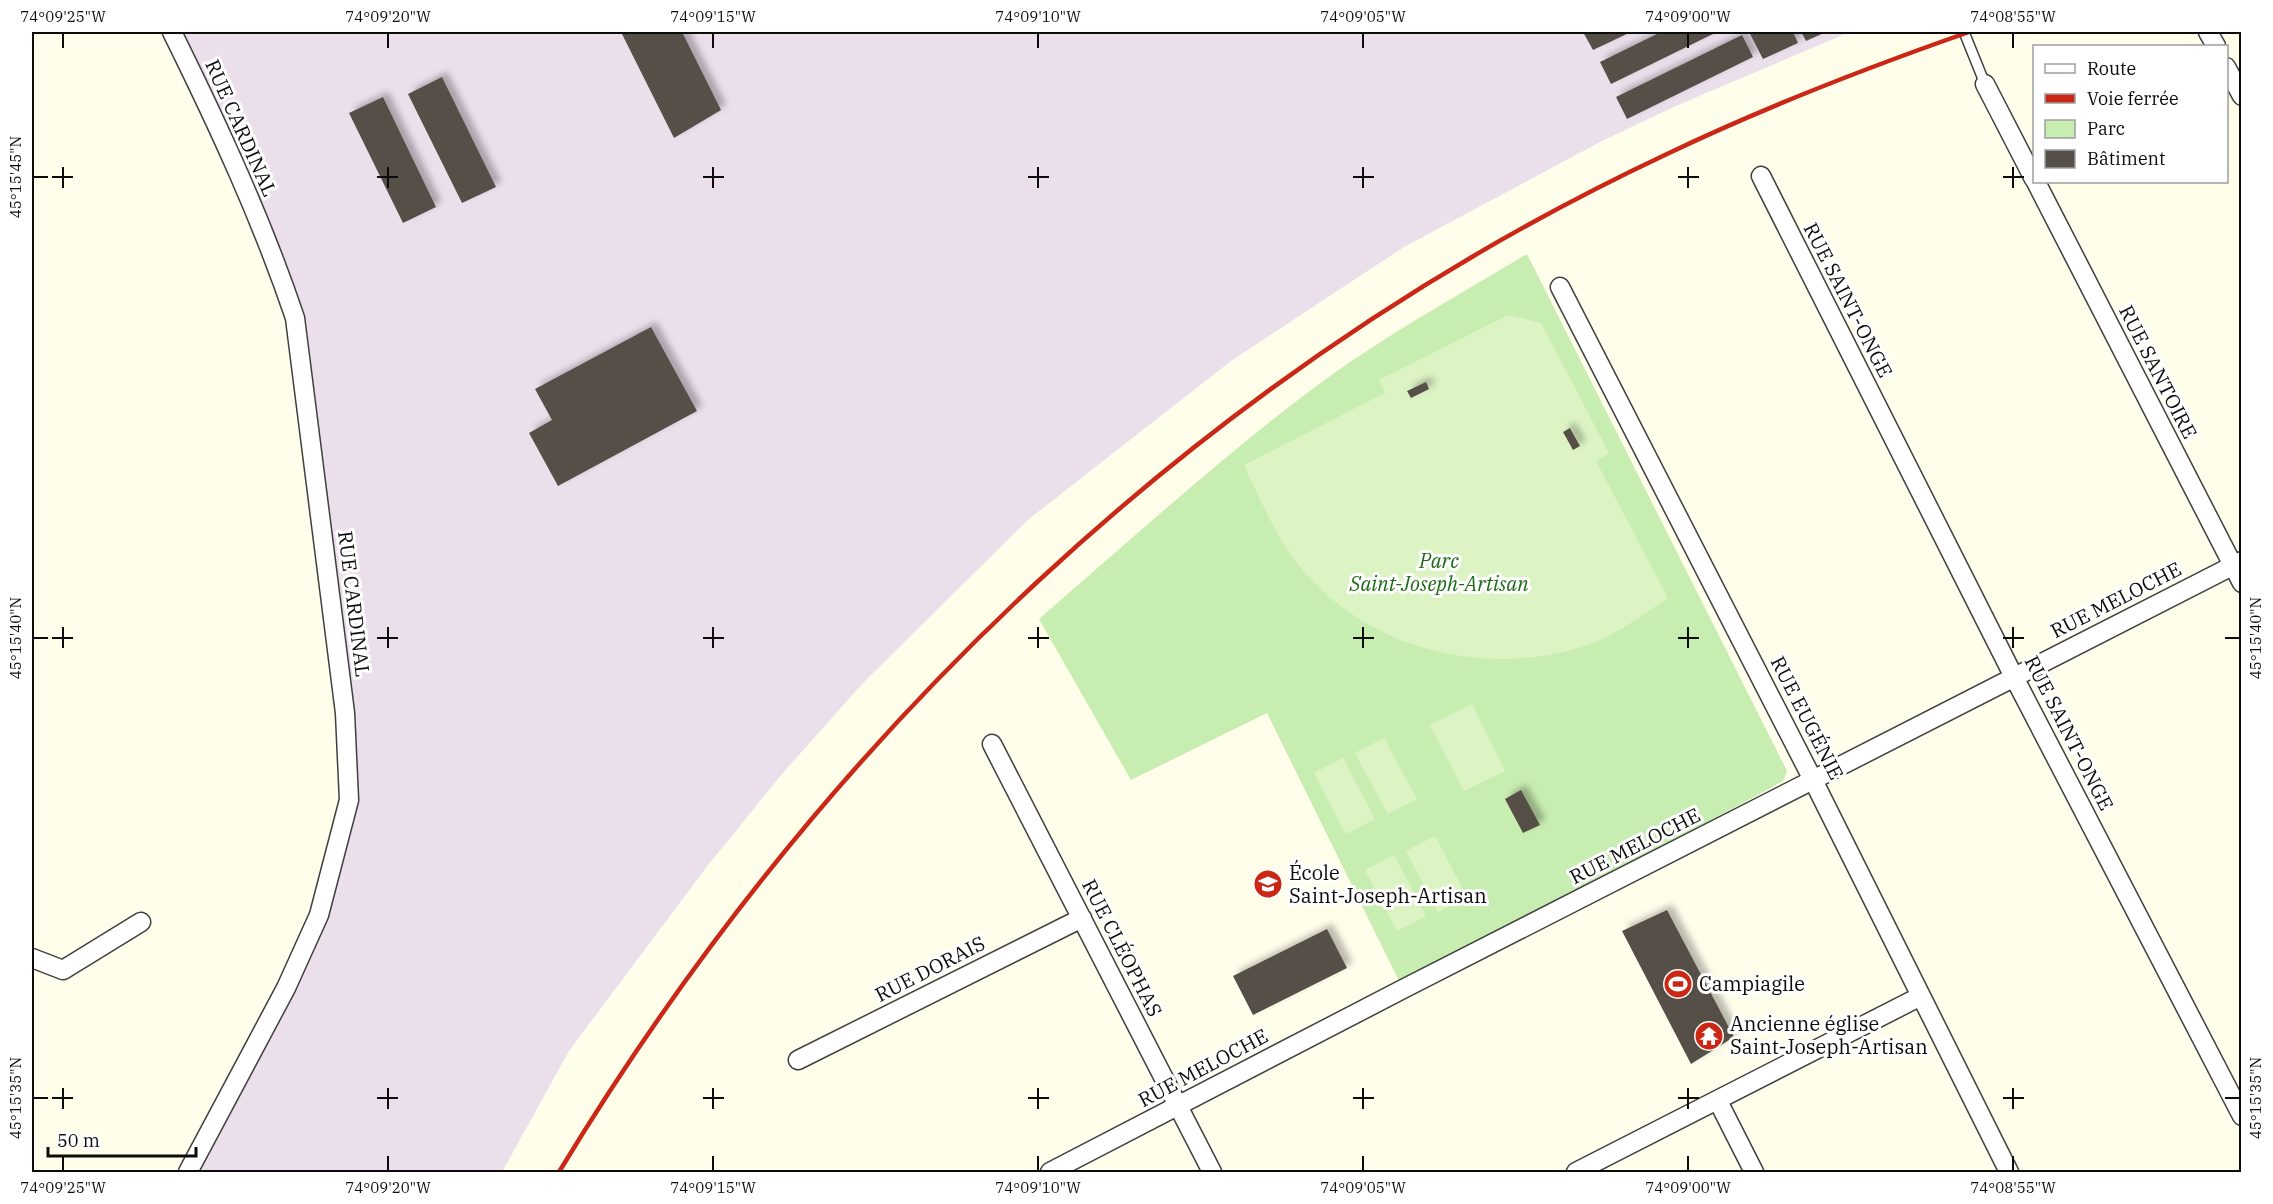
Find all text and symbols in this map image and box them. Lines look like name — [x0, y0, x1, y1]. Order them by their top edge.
text: 74°09'25"W — [20, 7, 106, 26]
text: 74°09'20"W — [345, 7, 431, 26]
text: 74°09'15"W — [670, 7, 756, 26]
text: 74°09'10"W — [995, 7, 1081, 26]
text: 74°09'05"W — [1320, 7, 1406, 26]
text: 74°09'00"W — [1645, 7, 1731, 26]
text: 74°08'55"W — [1970, 7, 2056, 26]
legend — [2033, 45, 2228, 183]
street label: RUE CARDINAL — [199, 55, 284, 201]
text: Route — [2087, 57, 2136, 80]
text: Voie ferrée — [2087, 87, 2179, 110]
text: Parc — [2087, 117, 2125, 140]
text: 45°15'45"N — [6, 136, 25, 218]
text: Bâtiment — [2087, 147, 2165, 170]
street label: RUE SAINT-ONGE — [1798, 218, 1899, 382]
street label: RUE SANTOIRE — [2113, 300, 2204, 443]
street label: RUE CARDINAL — [332, 529, 377, 679]
park label: Parc Saint-Joseph-Artisan — [1348, 547, 1529, 597]
street label: RUE MELOCHE — [2046, 555, 2186, 644]
text: 45°15'40"N — [6, 597, 25, 679]
text: 45°15'40"N — [2246, 597, 2265, 679]
street label: RUE EUGÉNIE — [1765, 651, 1850, 784]
street label: RUE SAINT-ONGE — [2019, 651, 2120, 815]
street label: RUE MELOCHE — [1565, 801, 1705, 890]
place label: École Saint-Joseph-Artisan — [1289, 859, 1487, 909]
school or university icon: École Saint-Joseph-Artisan — [1252, 868, 1284, 900]
street label: RUE CLÉOPHAS — [1076, 874, 1169, 1021]
street label: RUE DORAIS — [870, 929, 989, 1008]
sports icon: Campiagile — [1662, 968, 1694, 1000]
place label: Campiagile — [1699, 970, 1805, 997]
place label: Ancienne église Saint-Joseph-Artisan — [1730, 1010, 1928, 1060]
temple icon: Ancienne église Saint-Joseph-Artisan — [1693, 1020, 1725, 1052]
street label: RUE MELOCHE — [1133, 1022, 1272, 1113]
text: 45°15'35"N — [6, 1057, 25, 1139]
text: 45°15'35"N — [2246, 1057, 2265, 1139]
scale bar — [48, 1120, 196, 1158]
text: 50 m — [57, 1129, 100, 1152]
text: 74°09'25"W — [20, 1178, 106, 1197]
text: 74°09'20"W — [345, 1178, 431, 1197]
text: 74°09'15"W — [670, 1178, 756, 1197]
text: 74°09'10"W — [995, 1178, 1081, 1197]
text: 74°09'05"W — [1320, 1178, 1406, 1197]
text: 74°09'00"W — [1645, 1178, 1731, 1197]
text: 74°08'55"W — [1970, 1178, 2056, 1197]

